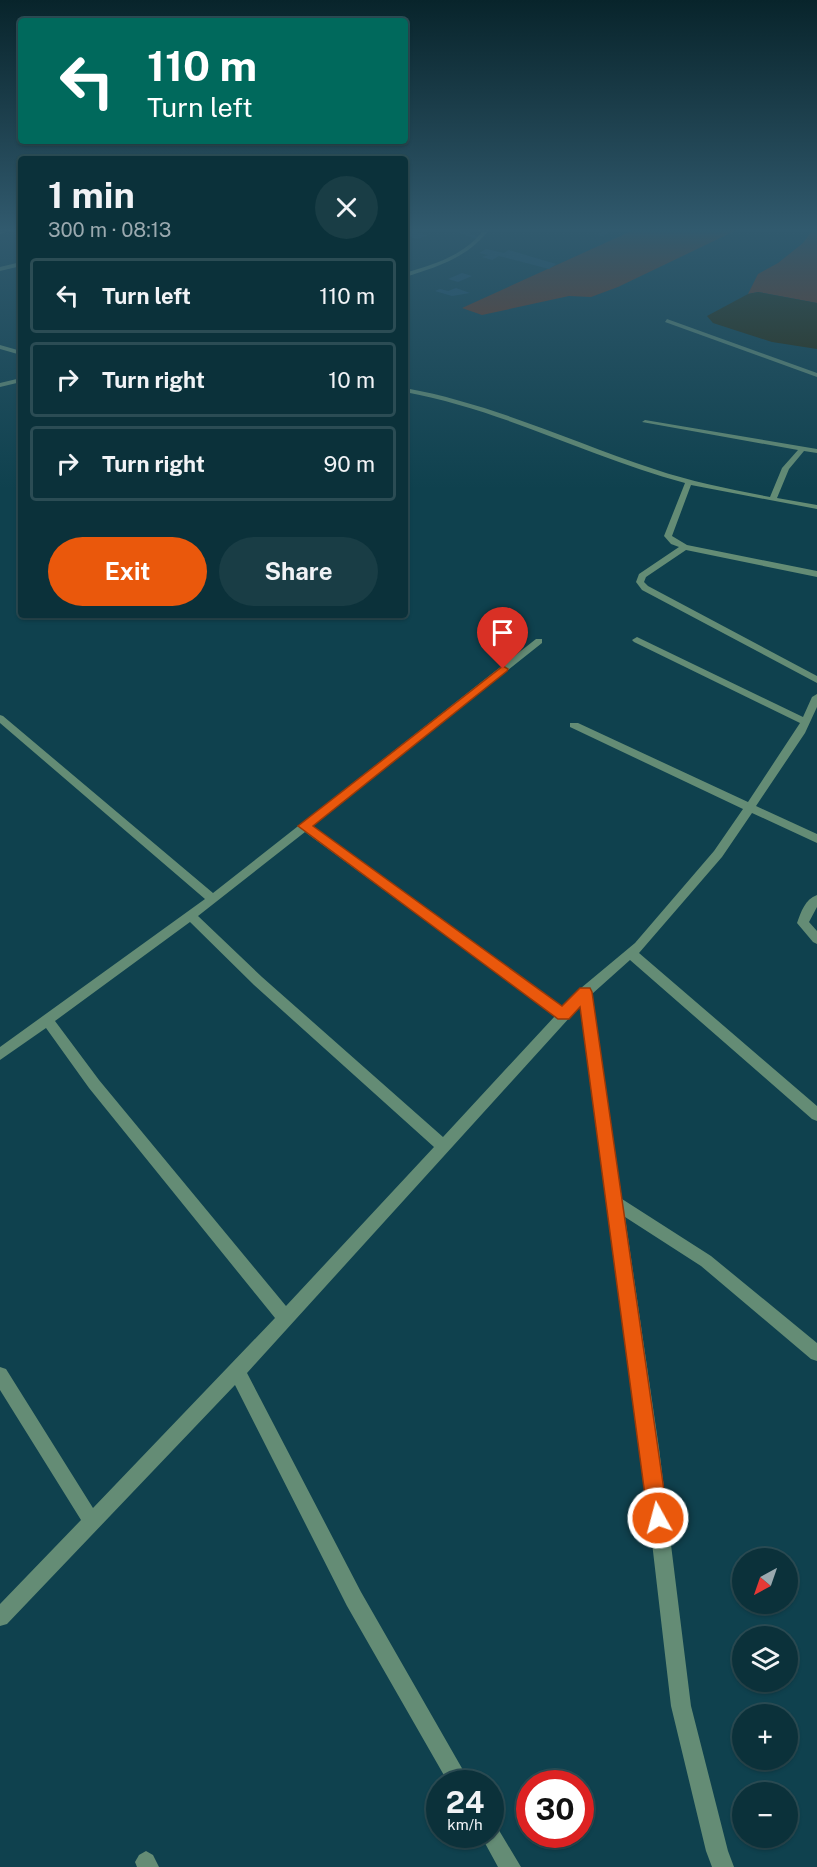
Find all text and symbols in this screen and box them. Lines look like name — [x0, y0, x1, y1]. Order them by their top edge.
text: 110 m — [147, 41, 257, 90]
icon: left — [48, 42, 126, 120]
text: Turn left — [147, 91, 253, 123]
text: 1 min — [48, 174, 135, 216]
button: close — [315, 176, 378, 239]
text: 300 m · 08:13 — [48, 218, 171, 242]
icon: left — [51, 279, 84, 312]
text: Turn left — [102, 283, 191, 309]
text: 110 m — [319, 283, 375, 309]
icon: right — [51, 363, 84, 396]
text: Turn right — [102, 367, 205, 393]
text: 10 m — [328, 367, 375, 393]
icon: right — [51, 447, 84, 480]
text: Turn right — [102, 451, 205, 477]
text: 90 m — [324, 451, 375, 477]
button: Exit — [48, 537, 207, 606]
button: Share — [219, 537, 378, 606]
pin — [477, 607, 528, 669]
icon: arrive — [486, 616, 519, 649]
position arrow — [626, 1486, 690, 1550]
north arrow — [732, 1548, 798, 1614]
map controls — [732, 1548, 798, 1848]
button: layers — [732, 1626, 798, 1692]
button: + — [732, 1704, 798, 1770]
speed limit sign: 30 — [516, 1770, 594, 1848]
button: − — [732, 1782, 798, 1848]
text: 24 — [446, 1784, 484, 1820]
text: km/h — [447, 1816, 483, 1833]

